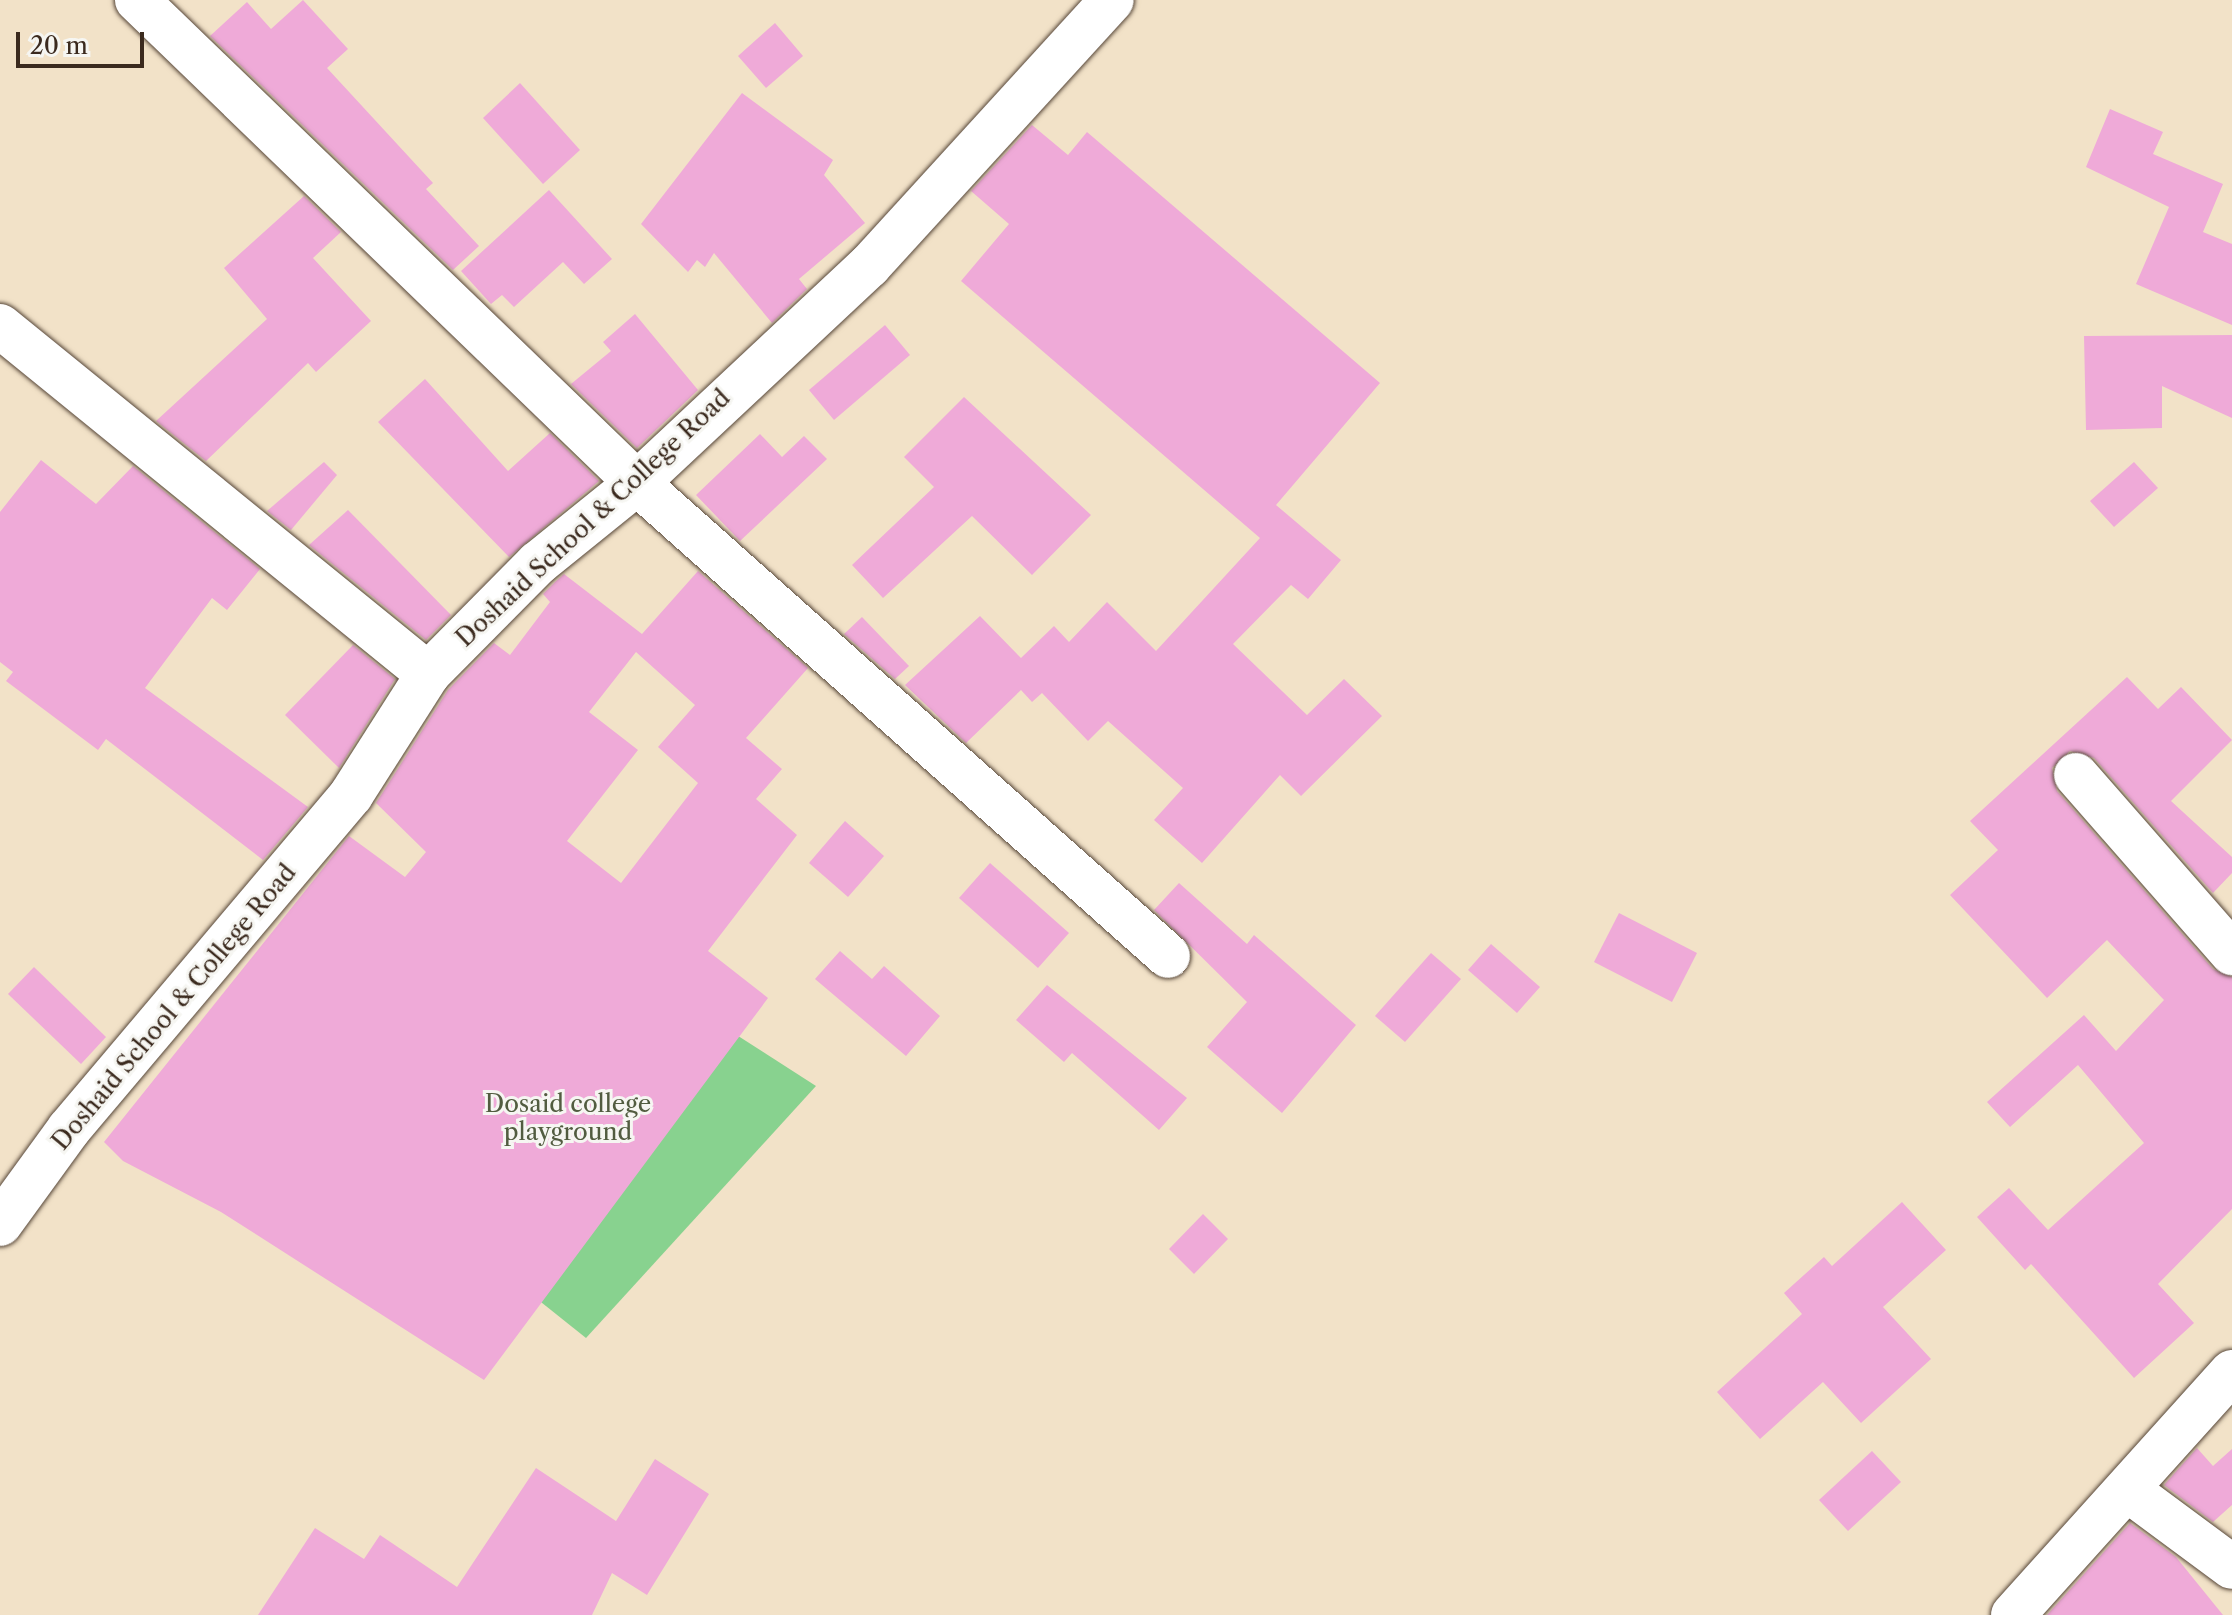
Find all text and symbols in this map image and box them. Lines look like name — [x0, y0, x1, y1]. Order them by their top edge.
scale bar — [20, 16, 148, 66]
text: 20 m — [30, 31, 88, 60]
street label: Doshaid School & College Road — [450, 383, 736, 653]
street label: Doshaid School & College Road — [46, 858, 302, 1156]
park label: Dosaid college playground — [485, 1090, 651, 1146]

